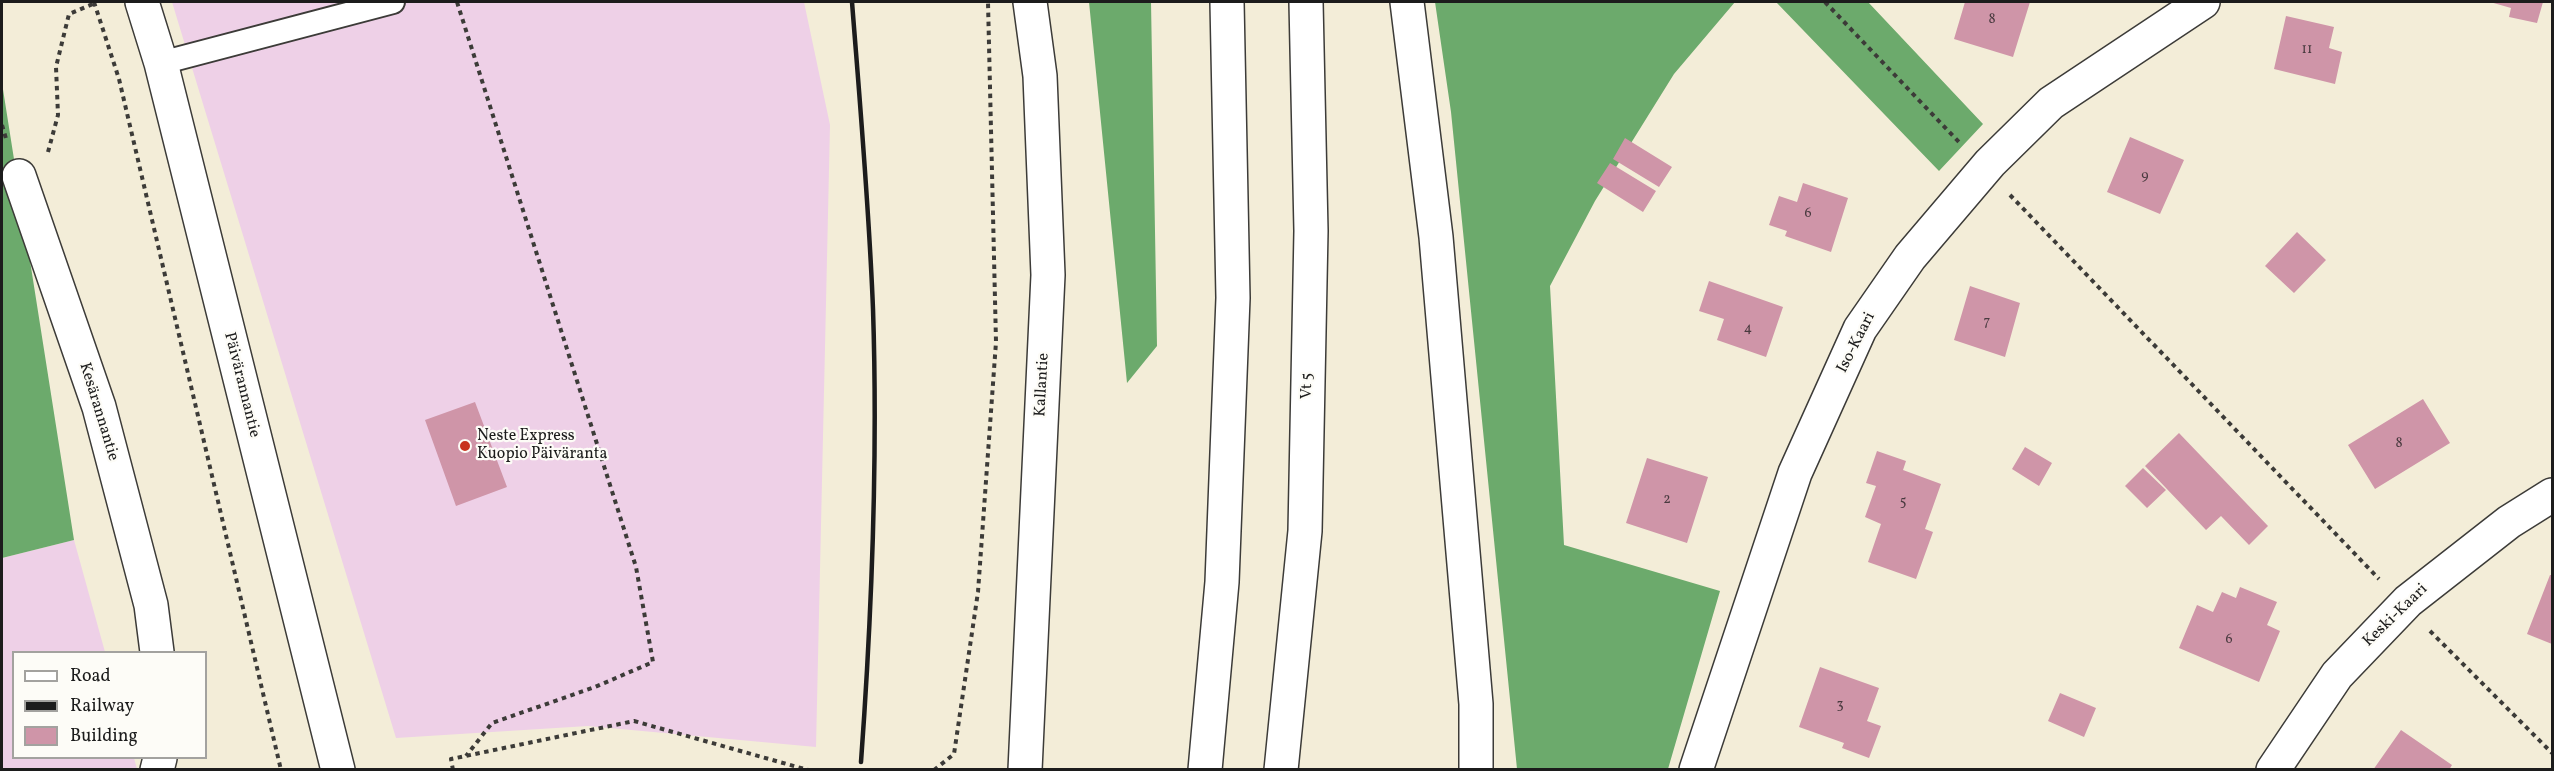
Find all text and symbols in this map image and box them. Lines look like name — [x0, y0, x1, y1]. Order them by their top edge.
house number: 8 — [1988, 12, 1996, 28]
house number: 11 — [2302, 42, 2312, 58]
house number: 9 — [2141, 168, 2149, 184]
house number: 6 — [1804, 206, 1812, 222]
street label: Iso-Kaari — [1834, 309, 1880, 377]
house number: 7 — [1984, 314, 1990, 330]
house number: 4 — [1744, 321, 1752, 337]
street label: Päivärannantie — [219, 330, 263, 440]
street label: Kallantie — [1032, 353, 1054, 417]
street label: Kesärannantie — [74, 360, 122, 464]
street label: Vt 5 — [1298, 373, 1318, 399]
place label: Neste Express Kuopio Päiväranta — [477, 427, 607, 465]
house number: 8 — [2395, 436, 2403, 452]
marker: Neste Express Kuopio Päiväranta — [458, 439, 472, 453]
house number: 2 — [1663, 492, 1671, 508]
house number: 5 — [1900, 494, 1906, 510]
street label: Keski-Kaari — [2360, 580, 2432, 652]
house number: 6 — [2225, 632, 2233, 648]
legend — [12, 651, 207, 759]
text: Road — [70, 664, 111, 689]
text: Railway — [70, 694, 134, 719]
house number: 3 — [1836, 697, 1844, 713]
text: Building — [70, 724, 138, 749]

